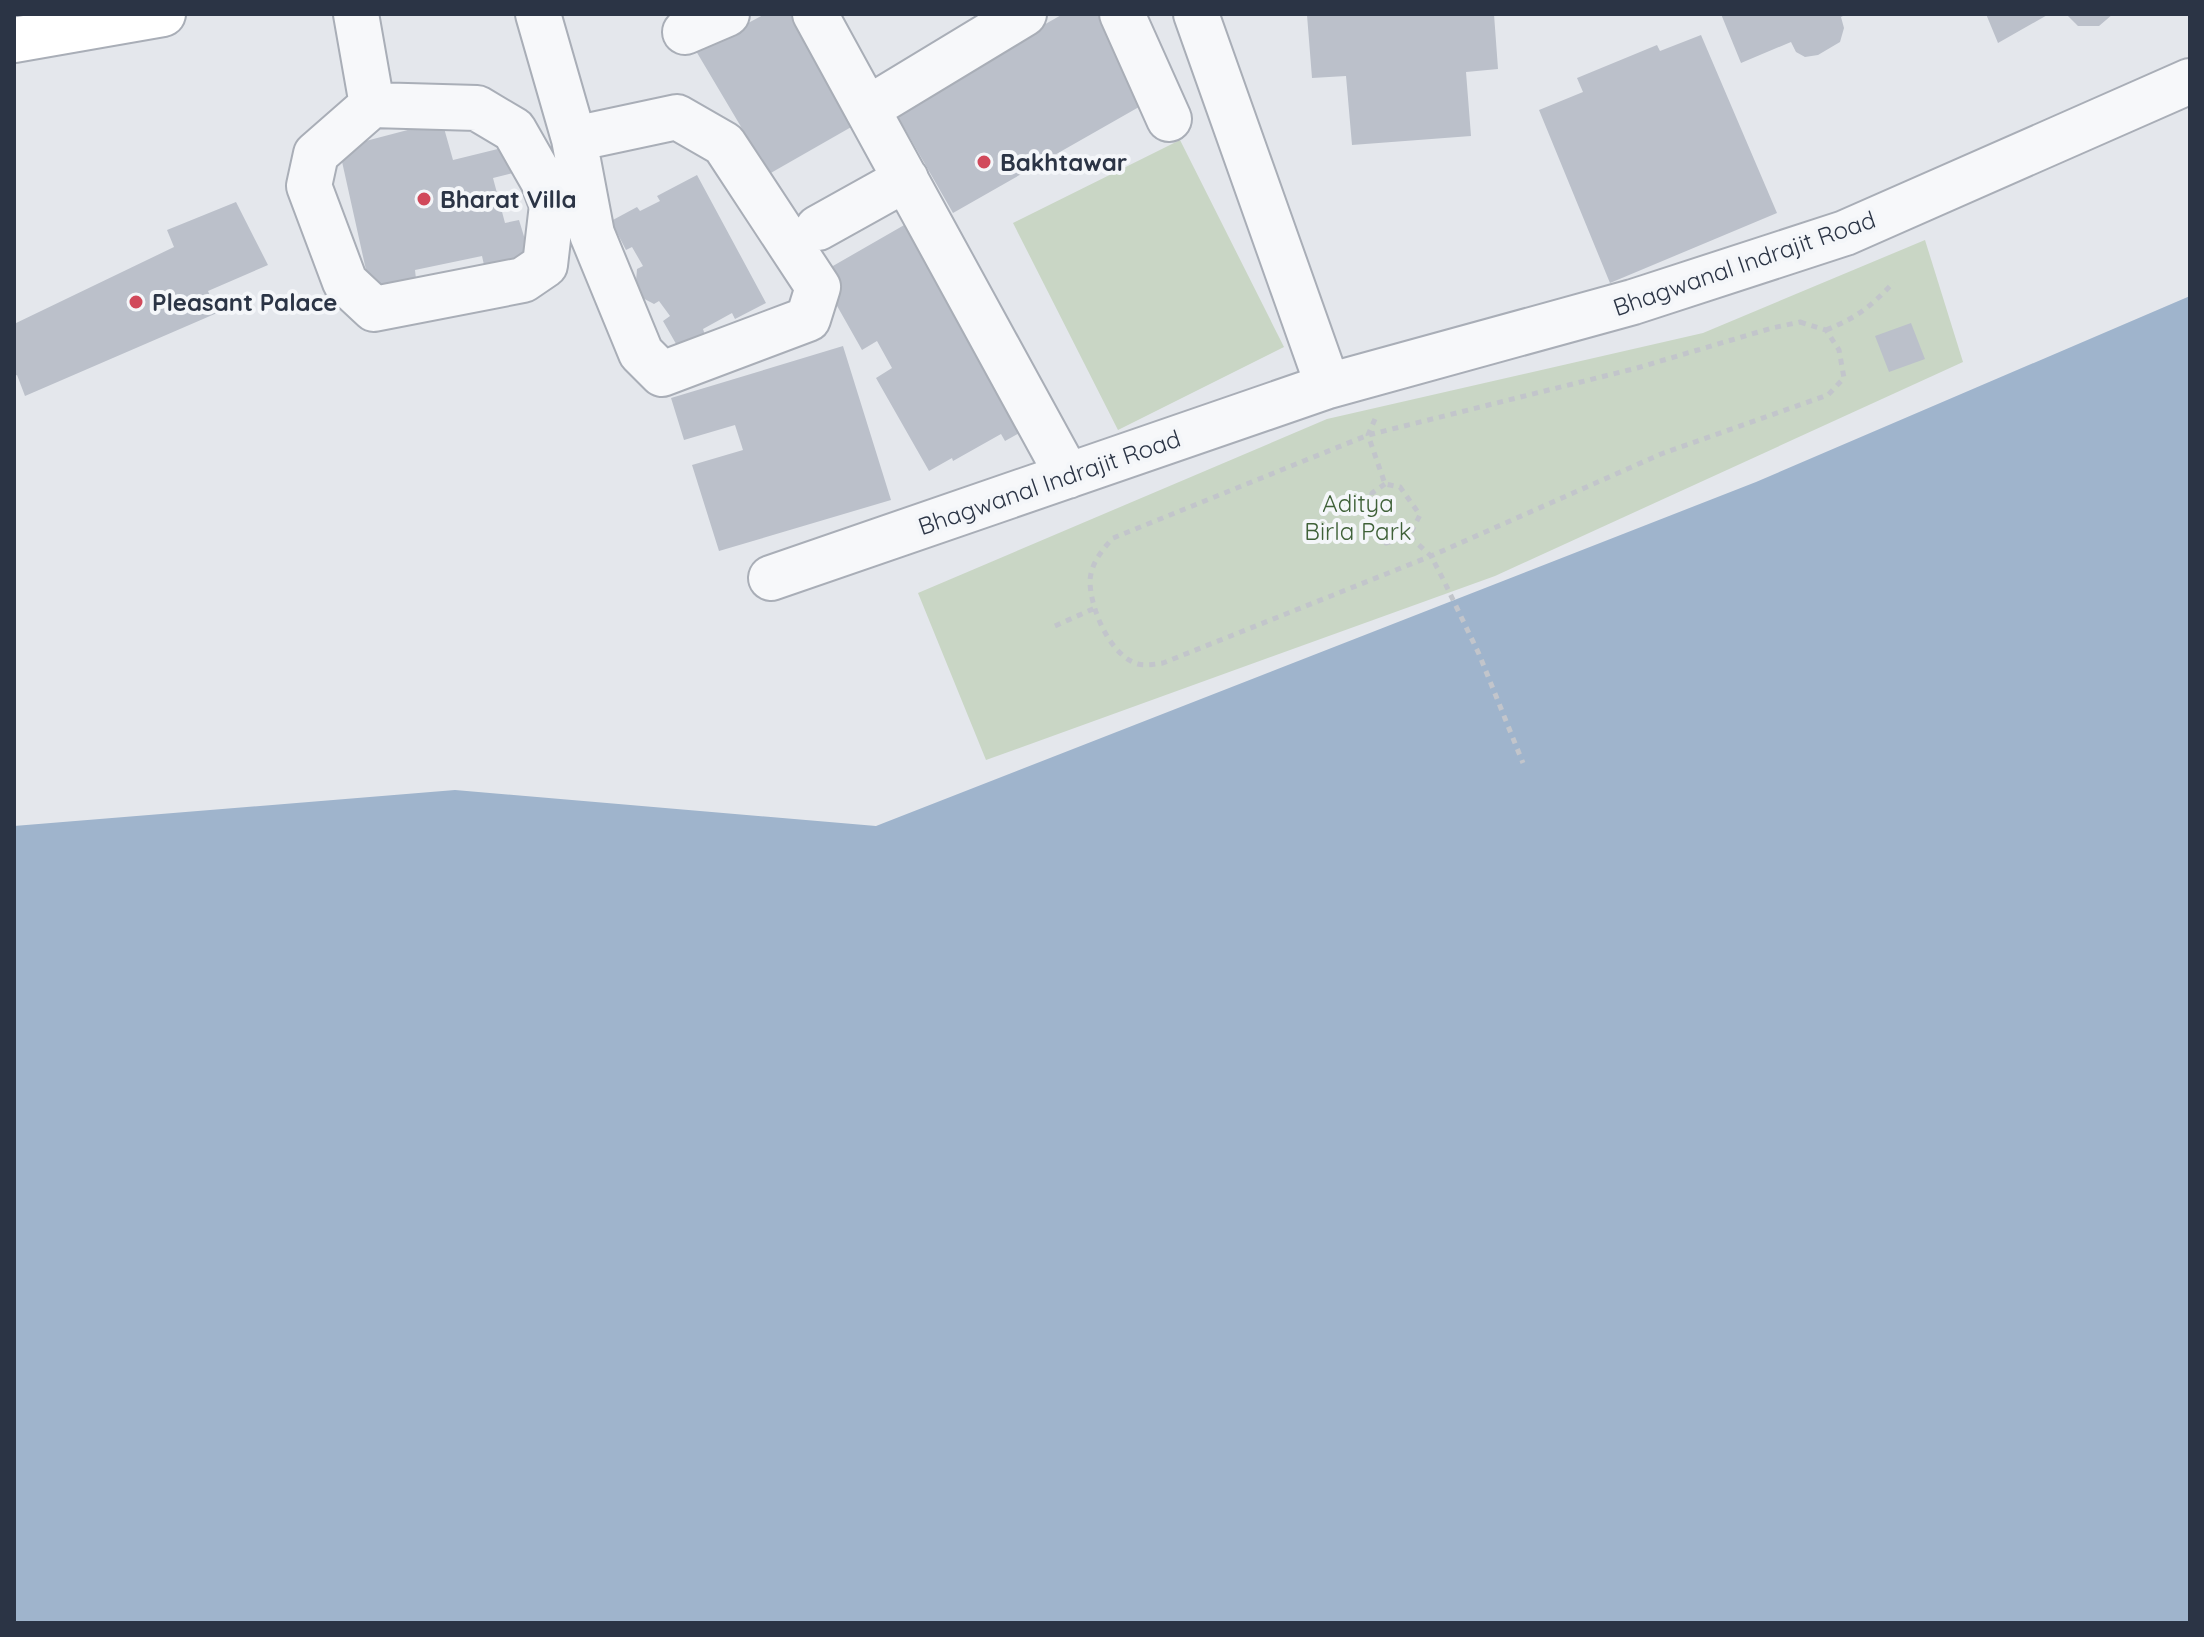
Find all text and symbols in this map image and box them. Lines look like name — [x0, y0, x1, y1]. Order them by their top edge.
place label: Bakhtawar — [1000, 147, 1127, 177]
marker: Bakhtawar — [975, 153, 993, 171]
place label: Bharat Villa — [440, 184, 577, 214]
marker: Bharat Villa — [415, 190, 433, 208]
street label: Bhagwanal Indrajit Road — [1609, 204, 1879, 322]
place label: Pleasant Palace — [152, 287, 337, 317]
marker: Pleasant Palace — [127, 293, 145, 311]
street label: Bhagwanal Indrajit Road — [914, 423, 1184, 541]
park label: Aditya Birla Park — [1304, 488, 1412, 546]

